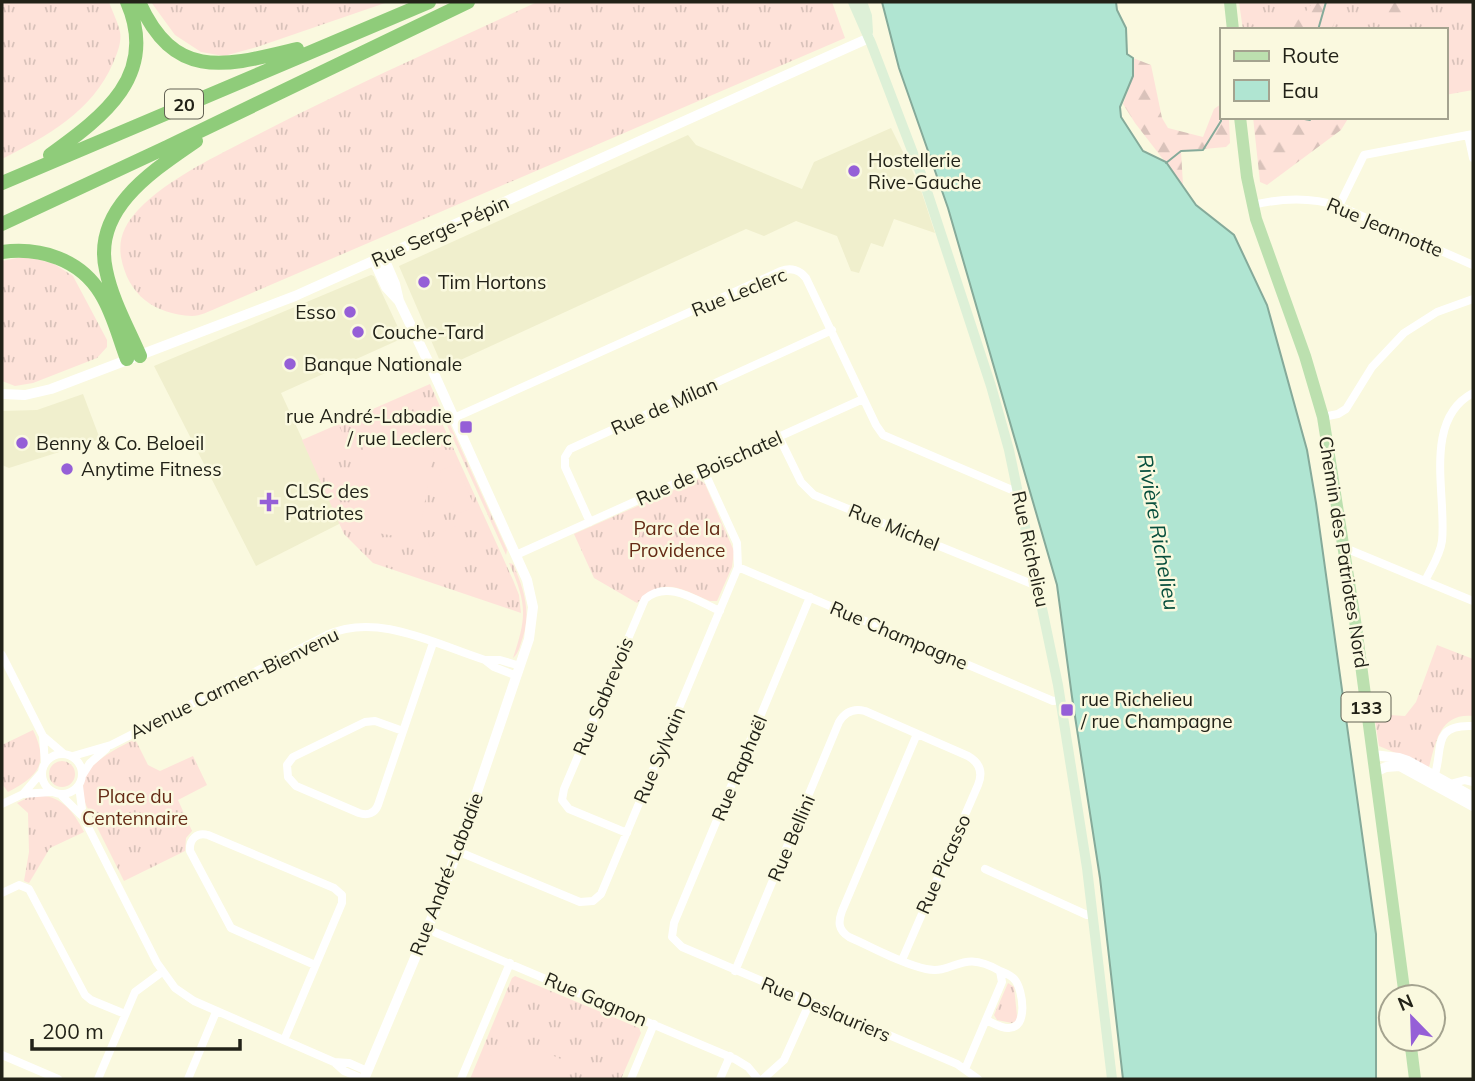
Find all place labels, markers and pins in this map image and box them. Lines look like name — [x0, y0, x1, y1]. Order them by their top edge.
place label: Hostellerie Rive-Gauche — [868, 148, 981, 194]
marker: Hostellerie Rive-Gauche — [846, 163, 862, 179]
place label: Tim Hortons — [438, 270, 546, 294]
marker: Tim Hortons — [416, 274, 432, 290]
place label: Esso — [295, 300, 336, 324]
marker: Esso — [342, 304, 358, 320]
place label: Couche-Tard — [372, 320, 484, 344]
marker: Couche-Tard — [350, 324, 366, 340]
place label: Banque Nationale — [304, 352, 462, 376]
marker: Banque Nationale — [282, 356, 298, 372]
place label: rue André-Labadie / rue Leclerc — [286, 404, 452, 450]
marker: rue André-Labadie / rue Leclerc — [458, 419, 474, 435]
place label: Benny & Co. Beloeil — [36, 431, 204, 455]
marker: Benny & Co. Beloeil — [14, 435, 30, 451]
place label: Anytime Fitness — [81, 457, 222, 481]
marker: Anytime Fitness — [59, 461, 75, 477]
place label: CLSC des Patriotes — [285, 479, 369, 525]
marker: CLSC des Patriotes — [259, 492, 279, 512]
place label: rue Richelieu / rue Champagne — [1080, 687, 1233, 733]
marker: rue Richelieu / rue Champagne — [1059, 702, 1075, 718]

